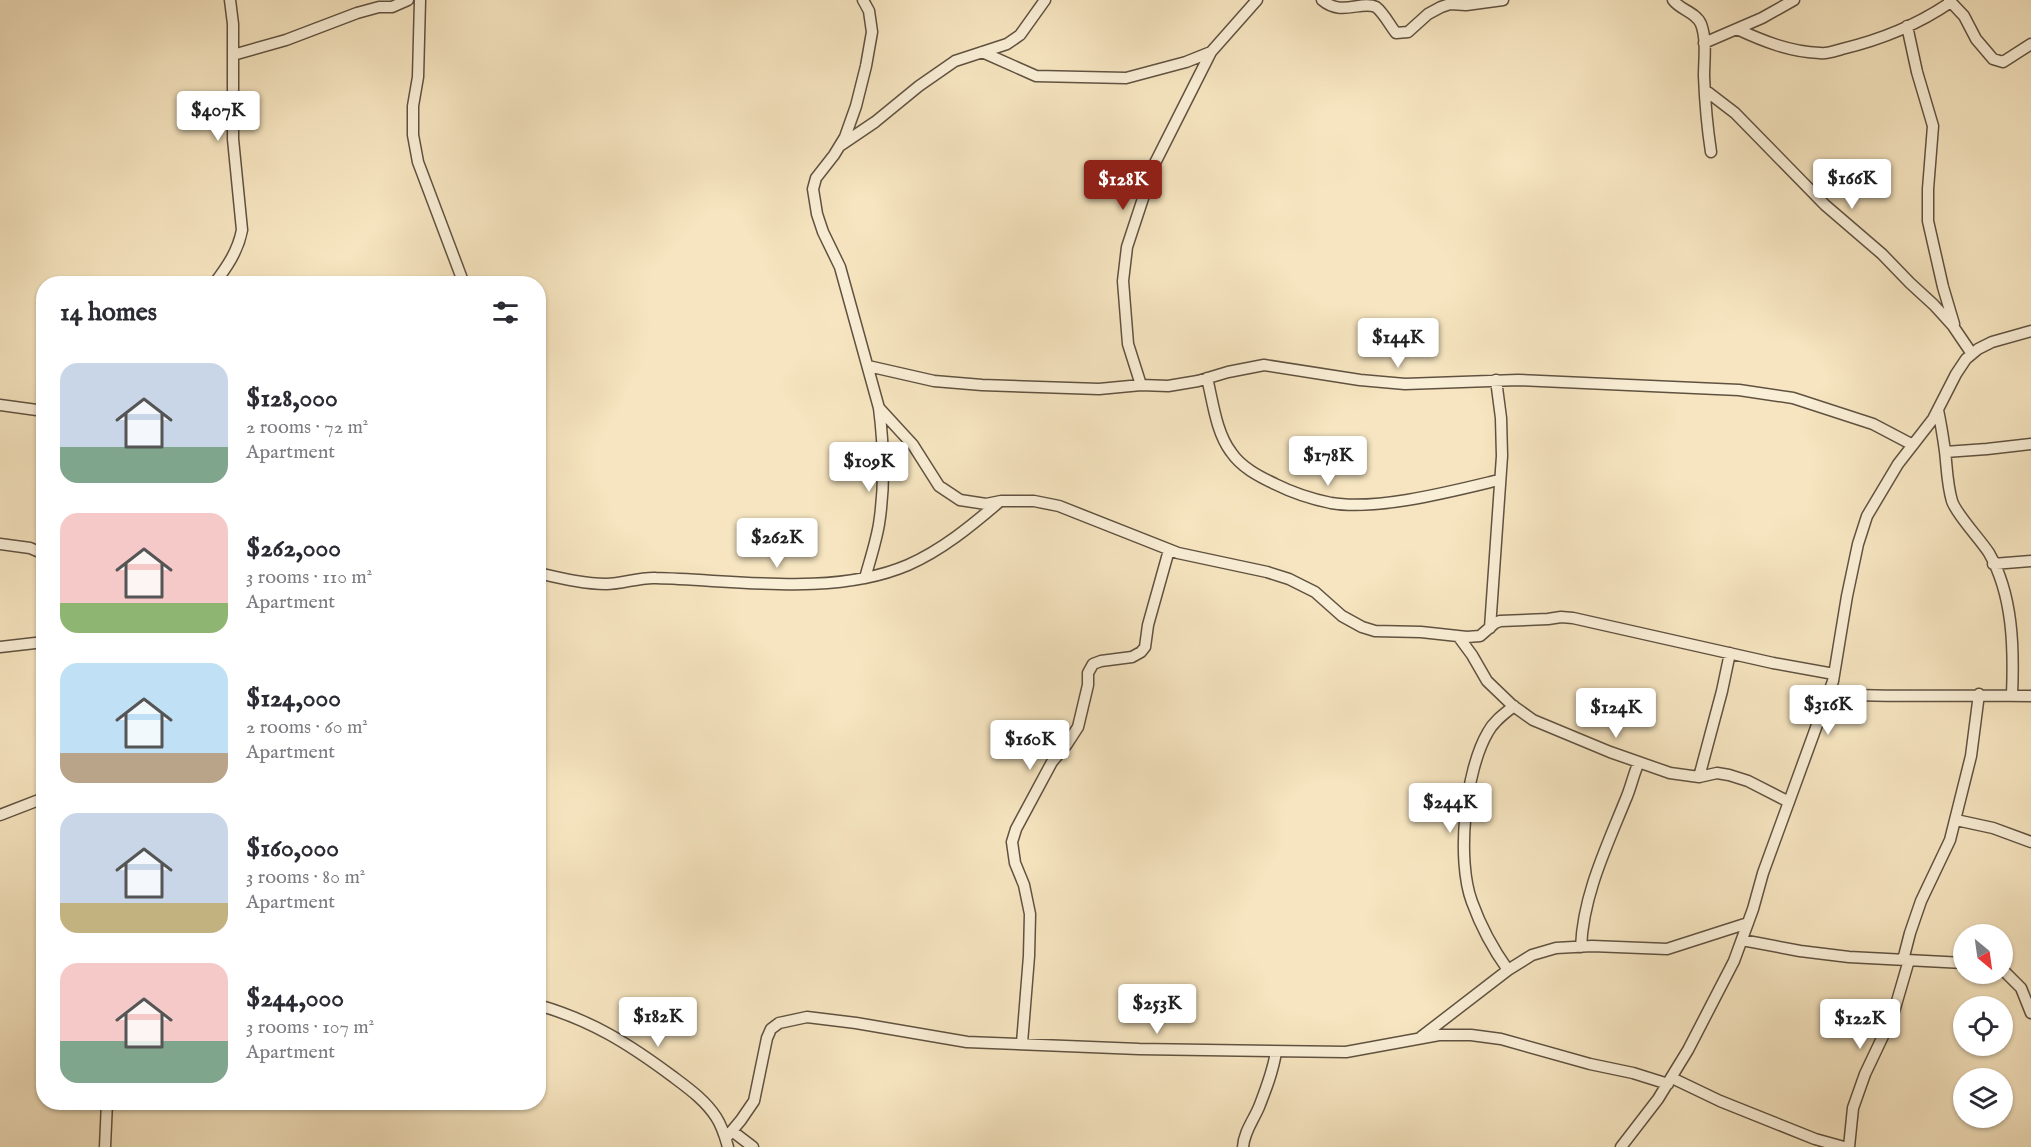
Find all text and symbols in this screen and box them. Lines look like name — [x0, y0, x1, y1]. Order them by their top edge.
pin: $407K — [176, 91, 260, 142]
text: $407K — [191, 98, 245, 123]
pin: $166K — [1810, 159, 1894, 210]
pin: $128K — [1081, 160, 1165, 211]
text: $166K — [1827, 166, 1877, 191]
text: $128K — [1098, 167, 1148, 192]
text: 14 homes — [60, 296, 157, 329]
icon: filters — [489, 296, 522, 329]
pin: $144K — [1356, 318, 1440, 369]
text: $144K — [1372, 325, 1424, 350]
text: $128,000 — [246, 382, 338, 415]
icon: home — [108, 387, 180, 459]
text: 2 rooms · 72 m² — [246, 415, 368, 440]
pin: $178K — [1286, 436, 1370, 487]
text: Apartment — [246, 440, 335, 465]
pin: $109K — [827, 442, 911, 493]
text: $178K — [1303, 443, 1353, 468]
text: $109K — [843, 449, 895, 474]
pin: $262K — [735, 518, 819, 569]
text: $262K — [751, 525, 803, 550]
text: $262,000 — [246, 532, 341, 565]
icon: home — [108, 537, 180, 609]
text: 3 rooms · 110 m² — [246, 565, 372, 590]
text: Apartment — [246, 590, 335, 615]
text: $124,000 — [246, 682, 341, 715]
pin: $316K — [1786, 685, 1870, 736]
icon: home — [108, 687, 180, 759]
pin: $124K — [1574, 688, 1658, 739]
text: $316K — [1804, 692, 1852, 717]
text: $124K — [1590, 695, 1642, 720]
text: 2 rooms · 60 m² — [246, 715, 368, 740]
pin: $160K — [988, 720, 1072, 771]
text: $160K — [1004, 727, 1056, 752]
text: Apartment — [246, 740, 335, 765]
pin: $244K — [1408, 783, 1492, 834]
text: $244K — [1423, 790, 1477, 815]
text: $160,000 — [246, 832, 339, 865]
icon: home — [108, 837, 180, 909]
text: 3 rooms · 80 m² — [246, 865, 365, 890]
text: Apartment — [246, 890, 335, 915]
north arrow — [1953, 924, 2013, 984]
map controls — [1953, 924, 2013, 1128]
text: $244,000 — [246, 982, 344, 1015]
pin: $253K — [1115, 984, 1199, 1035]
icon: home — [108, 987, 180, 1059]
text: $253K — [1132, 991, 1182, 1016]
button: locate — [1953, 996, 2013, 1056]
pin: $182K — [616, 997, 700, 1048]
pin: $122K — [1818, 999, 1902, 1050]
text: $182K — [633, 1004, 683, 1029]
text: $122K — [1834, 1006, 1886, 1031]
text: 3 rooms · 107 m² — [246, 1015, 374, 1040]
text: Apartment — [246, 1040, 335, 1065]
button: layers — [1953, 1068, 2013, 1128]

